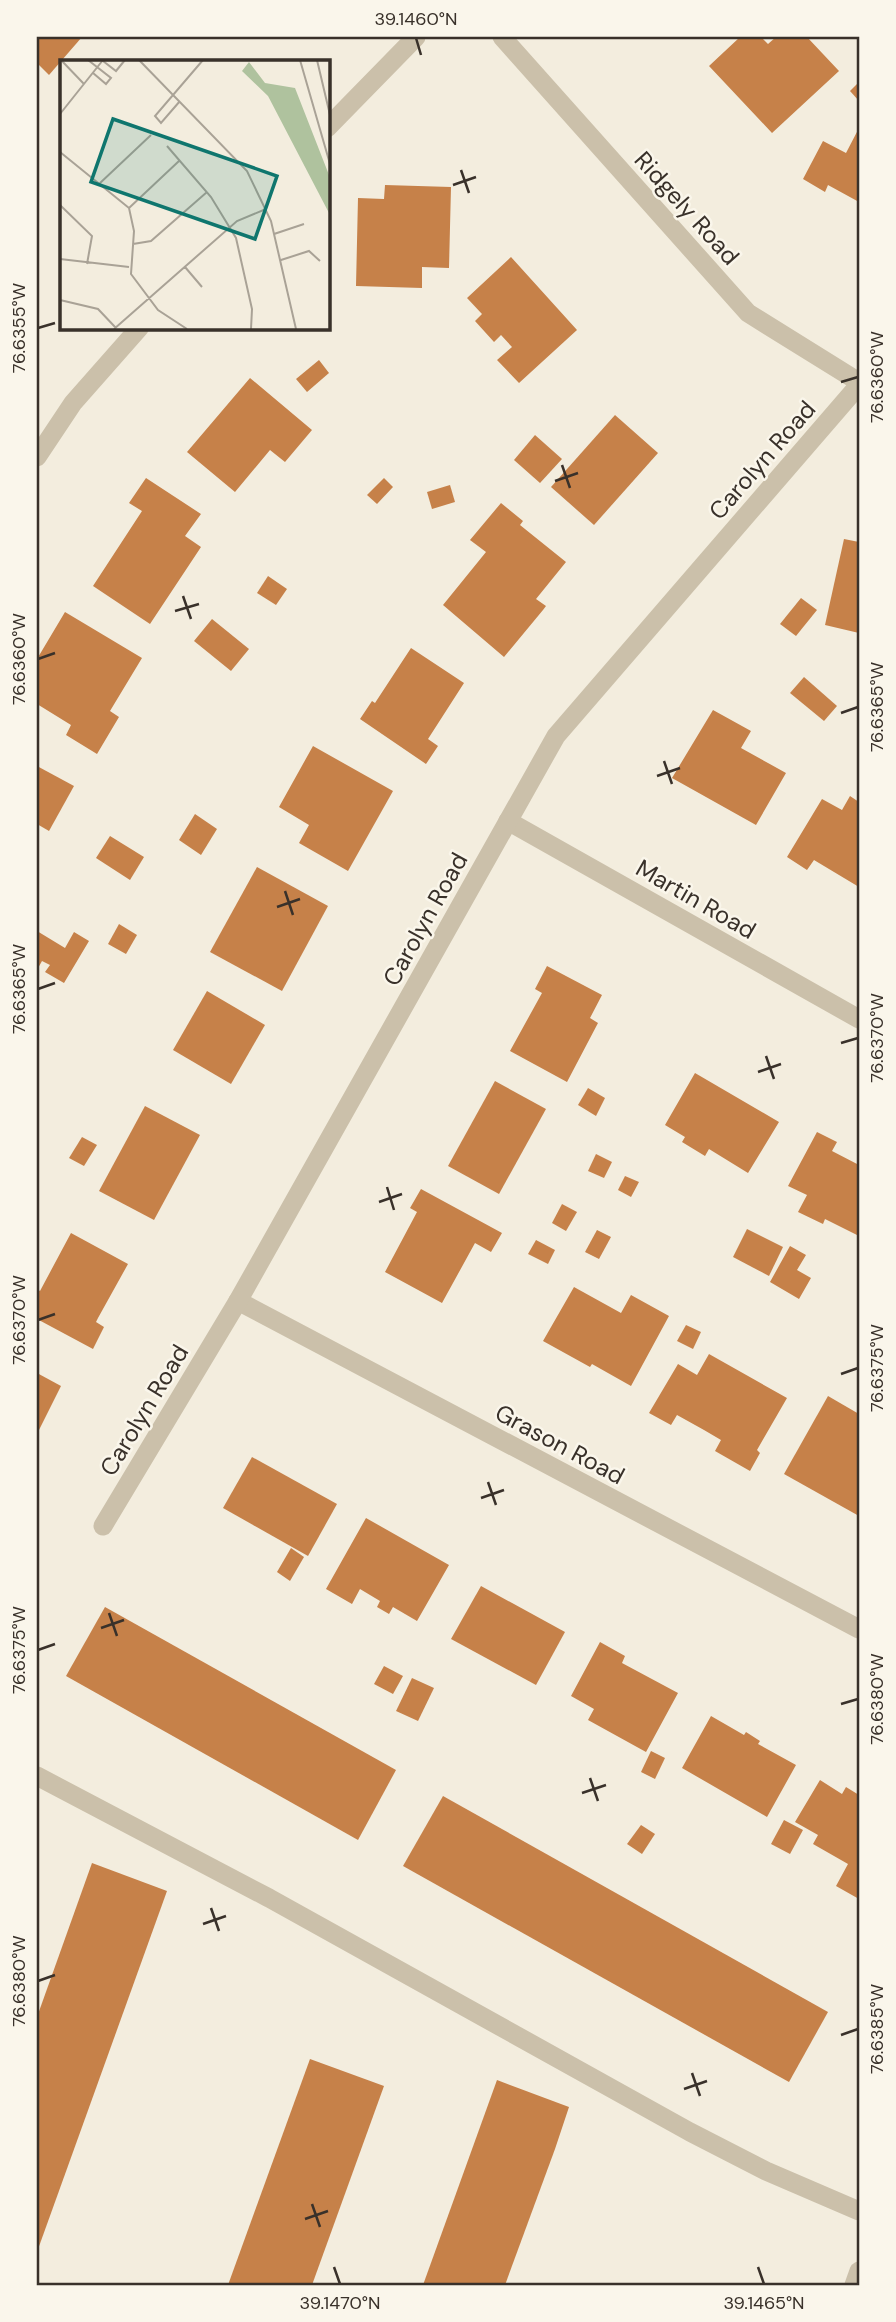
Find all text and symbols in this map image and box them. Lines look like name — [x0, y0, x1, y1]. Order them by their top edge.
text: 39.1460°N — [375, 7, 457, 31]
inset map — [60, 60, 329, 329]
street label: Ridgely Road — [628, 145, 746, 271]
text: 76.6355°W — [7, 283, 31, 373]
text: 76.6360°W — [865, 331, 889, 423]
street label: Carolyn Road — [702, 394, 822, 526]
text: 76.6360°W — [7, 613, 31, 705]
text: 76.6365°W — [865, 662, 889, 752]
street label: Carolyn Road — [376, 847, 474, 991]
street label: Martin Road — [631, 852, 761, 946]
text: 76.6365°W — [7, 944, 31, 1034]
text: 76.6370°W — [865, 993, 889, 1083]
text: 76.6370°W — [7, 1275, 31, 1365]
text: 76.6375°W — [865, 1324, 889, 1412]
street label: Carolyn Road — [93, 1339, 195, 1481]
street label: Grason Road — [490, 1397, 630, 1491]
text: 76.6375°W — [7, 1606, 31, 1694]
text: 76.6380°W — [865, 1653, 889, 1745]
text: 76.6380°W — [7, 1935, 31, 2027]
text: 76.6385°W — [865, 1984, 889, 2074]
text: 39.1470°N — [300, 2291, 380, 2315]
text: 39.1465°N — [723, 2291, 805, 2315]

